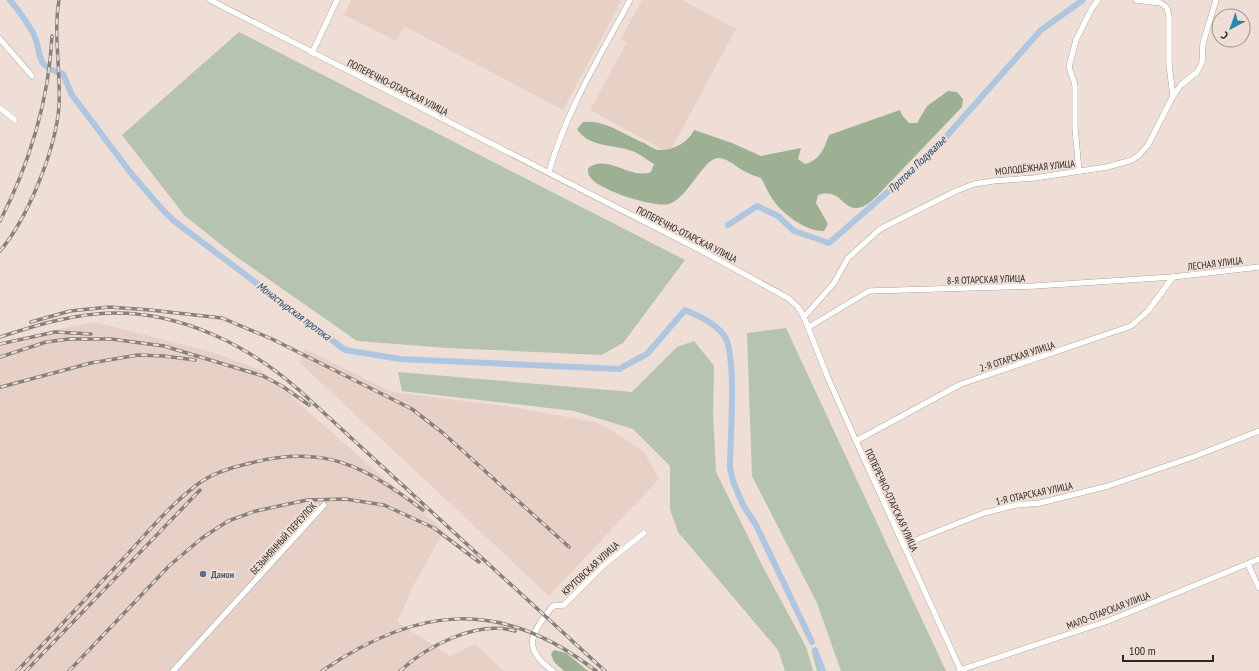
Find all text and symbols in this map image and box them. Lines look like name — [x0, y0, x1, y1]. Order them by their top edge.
north arrow — [1211, 8, 1251, 48]
text: С — [1218, 29, 1231, 42]
street label: ПОПЕРЕЧНО-ОТАРСКАЯ УЛИЦА — [345, 56, 451, 119]
water label: Протока Подувалье — [885, 132, 950, 195]
street label: МОЛОДЁЖНАЯ УЛИЦА — [995, 157, 1076, 178]
street label: ПОПЕРЕЧНО-ОТАРСКАЯ УЛИЦА — [634, 203, 740, 266]
street label: ЛЕСНАЯ УЛИЦА — [1186, 254, 1244, 273]
street label: 8-Я ОТАРСКАЯ УЛИЦА — [947, 272, 1026, 287]
water label: Монастырская протока — [254, 279, 334, 344]
street label: 2-Я ОТАРСКАЯ УЛИЦА — [978, 338, 1057, 375]
street label: ПОПЕРЕЧНО-ОТАРСКАЯ УЛИЦА — [862, 447, 921, 554]
street label: 1-Я ОТАРСКАЯ УЛИЦА — [995, 479, 1074, 508]
street label: БЕЗЫМЯННЫЙ ПЕРЕУЛОК — [247, 499, 319, 577]
street label: КРУТОВСКАЯ УЛИЦА — [559, 538, 622, 598]
place label: Данон — [211, 568, 235, 581]
marker: Данон — [198, 569, 208, 579]
street label: МАЛО-ОТАРСКАЯ УЛИЦА — [1065, 588, 1152, 632]
scale bar — [1123, 637, 1213, 663]
text: 100 m — [1129, 643, 1156, 658]

